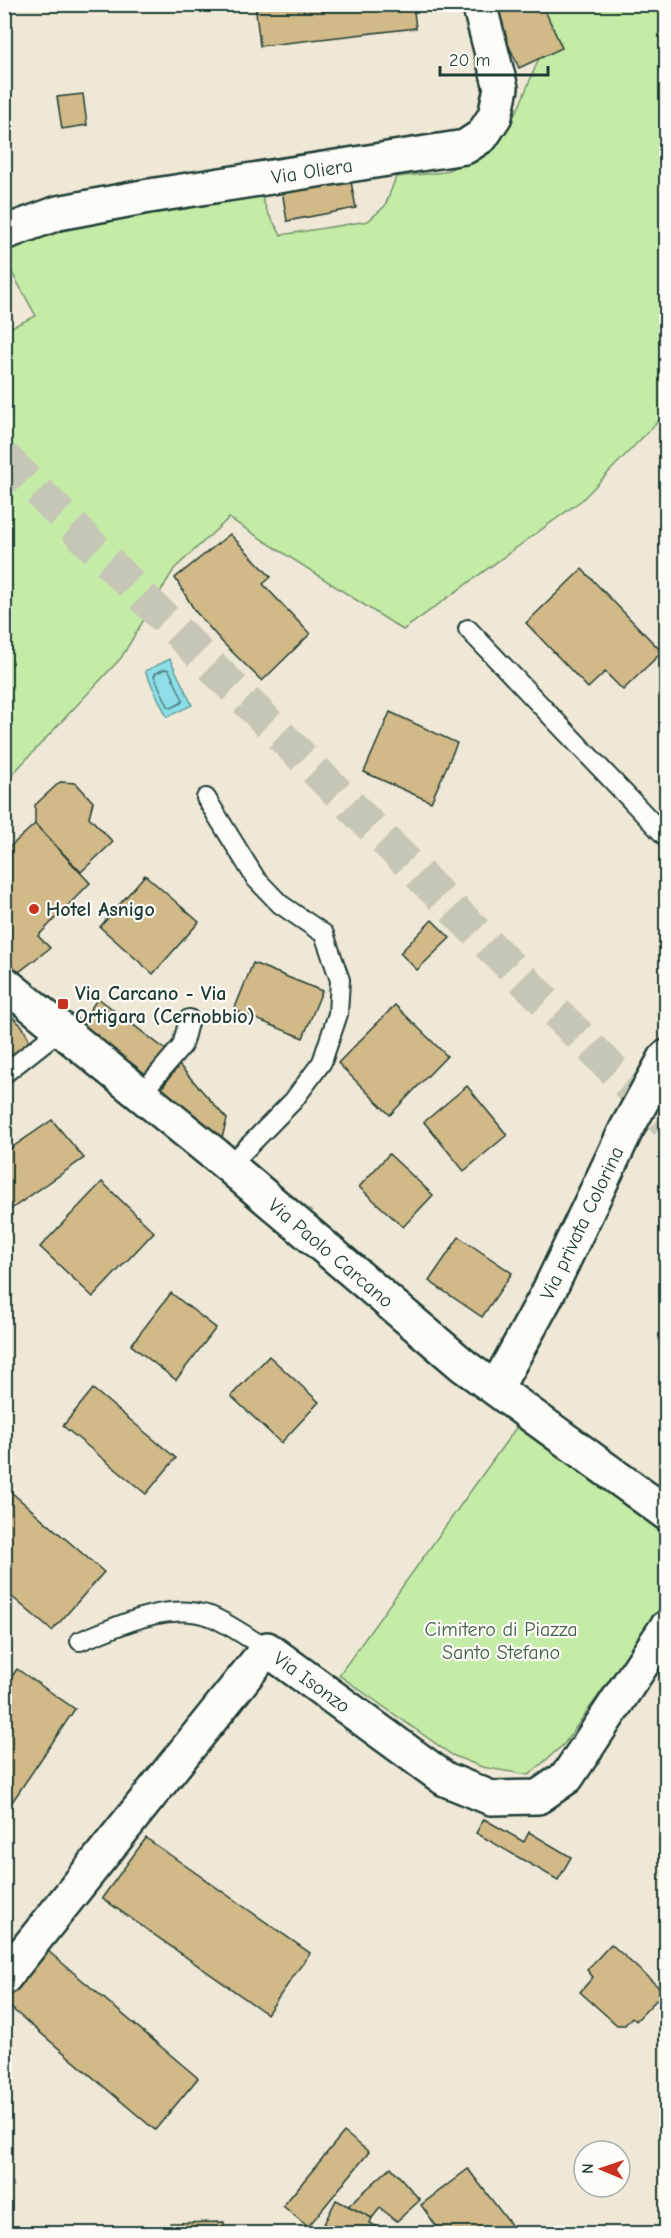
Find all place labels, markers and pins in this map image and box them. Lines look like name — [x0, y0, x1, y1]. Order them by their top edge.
place label: Hotel Asnigo — [46, 898, 155, 921]
marker: Hotel Asnigo — [27, 902, 41, 916]
place label: Via Carcano - Via Ortigara (Cernobbio) — [75, 982, 255, 1028]
marker: Via Carcano - Via Ortigara (Cernobbio) — [56, 997, 70, 1011]

